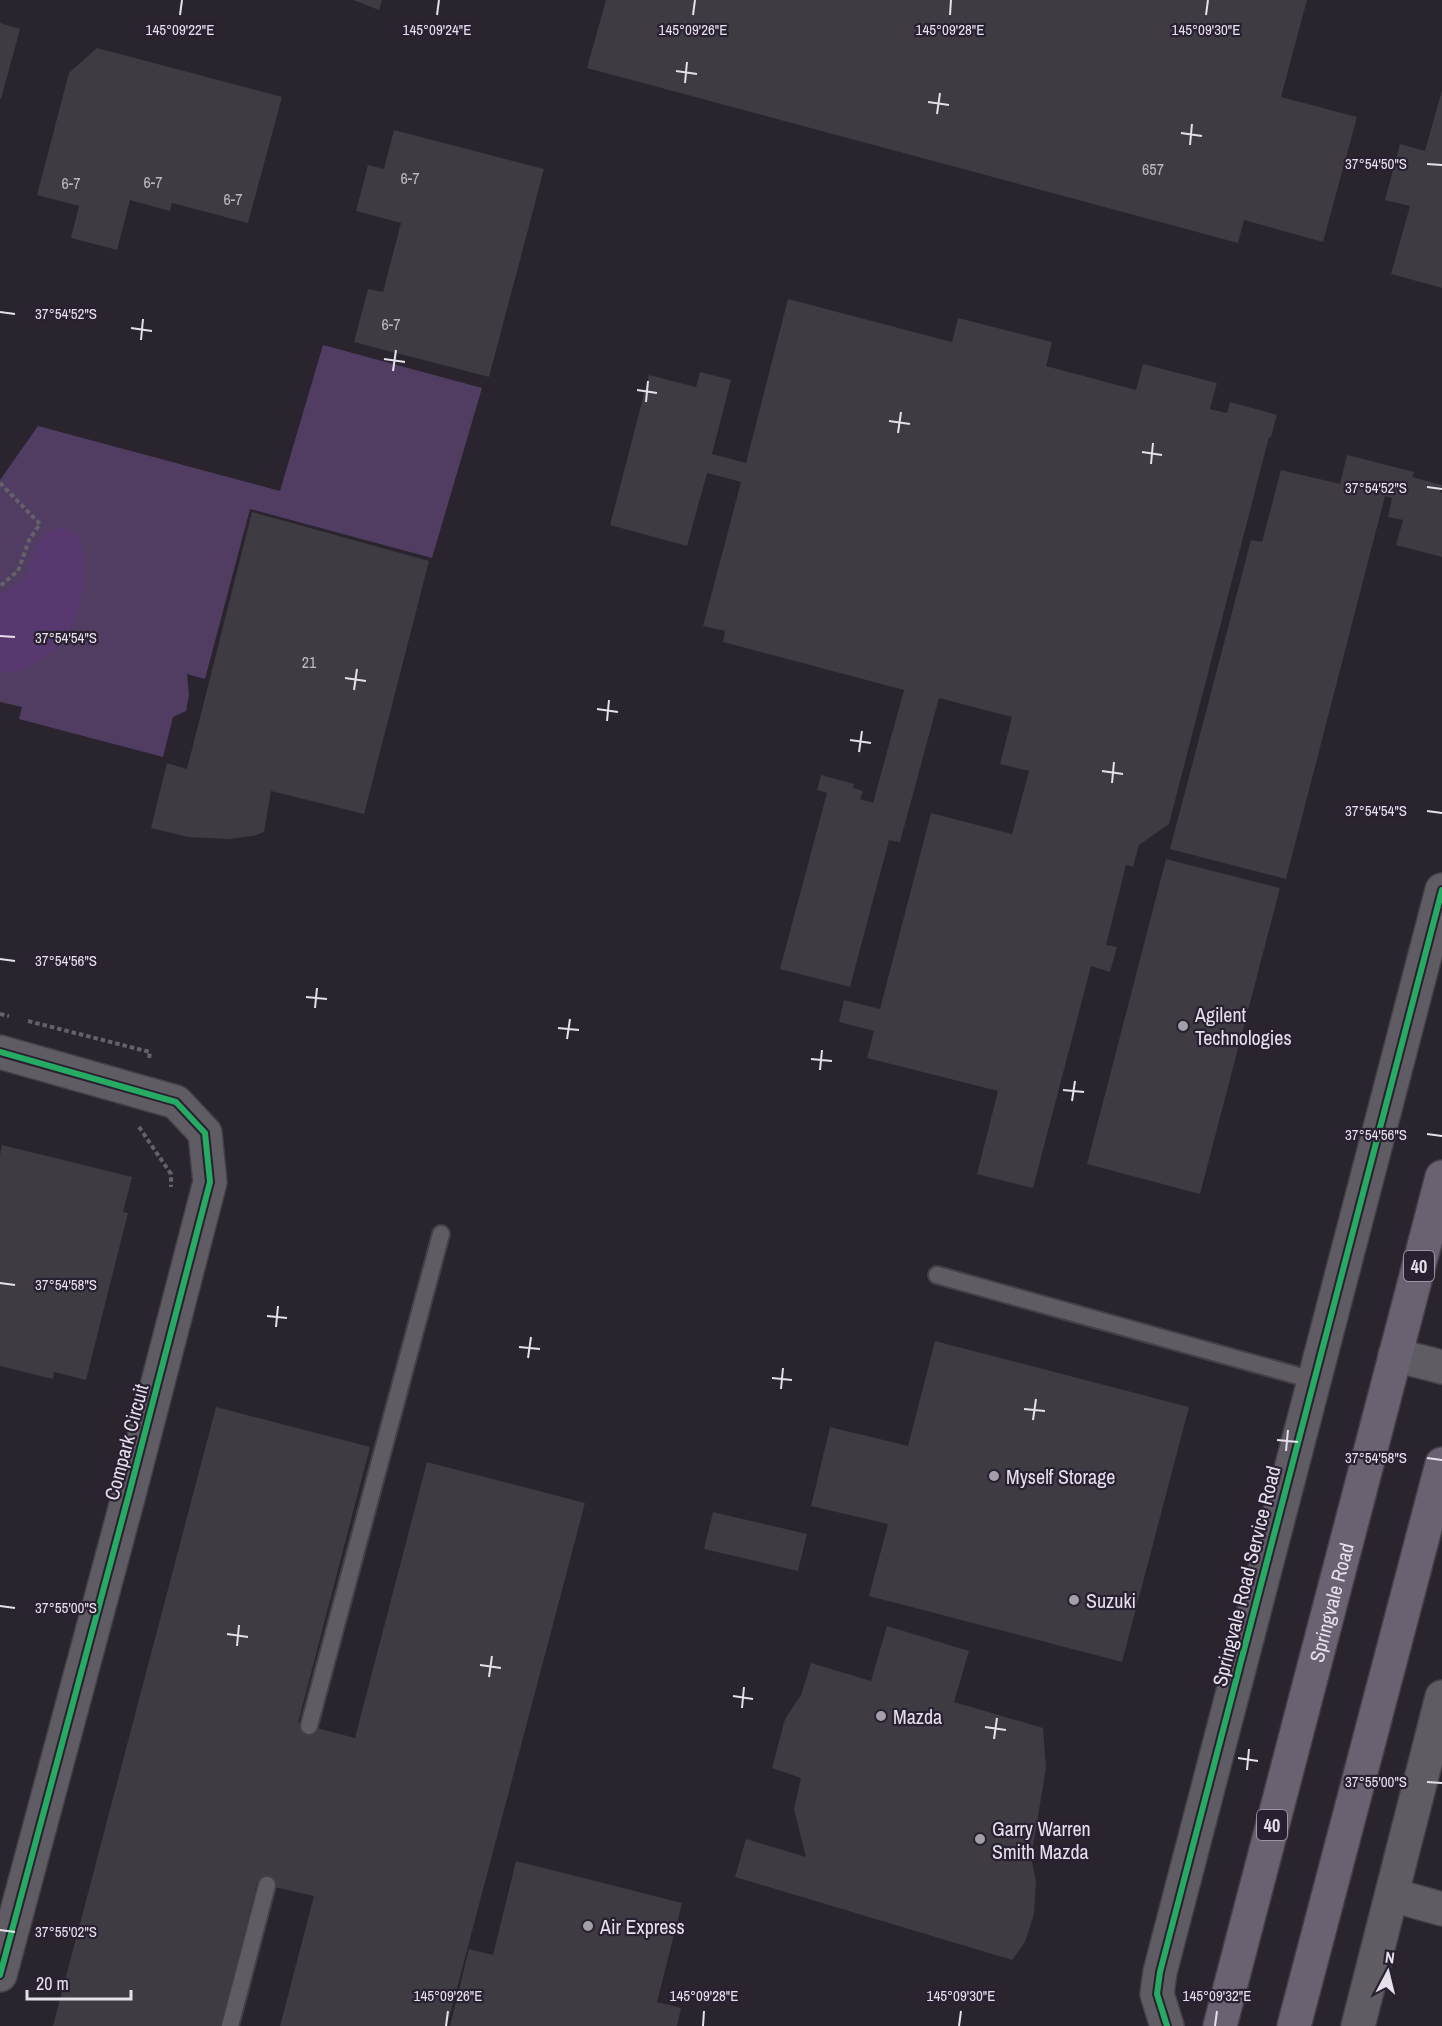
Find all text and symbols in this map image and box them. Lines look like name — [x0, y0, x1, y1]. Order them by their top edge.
text: 145°09'22"E — [146, 19, 214, 40]
text: 145°09'24"E — [403, 19, 471, 40]
text: 145°09'26"E — [659, 19, 727, 40]
text: 145°09'28"E — [916, 19, 984, 40]
text: 145°09'30"E — [1172, 19, 1240, 40]
text: 37°54'50"S — [1345, 153, 1407, 174]
house number: 657 — [1142, 158, 1164, 180]
house number: 6-7 — [401, 167, 419, 189]
house number: 6-7 — [144, 171, 162, 193]
house number: 6-7 — [62, 172, 80, 194]
house number: 6-7 — [224, 188, 242, 210]
text: 37°54'52"S — [35, 303, 97, 324]
house number: 6-7 — [382, 313, 400, 335]
text: 37°54'52"S — [1345, 477, 1407, 498]
text: 37°54'54"S — [35, 627, 97, 648]
house number: 21 — [302, 651, 317, 673]
text: 37°54'54"S — [1345, 800, 1407, 821]
text: 37°54'56"S — [35, 950, 97, 971]
place label: Agilent Technologies — [1194, 1001, 1292, 1051]
marker: Agilent Technologies — [1176, 1019, 1190, 1033]
text: 37°54'56"S — [1345, 1124, 1407, 1145]
road number: 40 — [1404, 1251, 1434, 1281]
text: 37°54'58"S — [35, 1274, 97, 1295]
street label: Compark Circuit — [98, 1380, 155, 1503]
text: 37°54'58"S — [1345, 1447, 1407, 1468]
place label: Myself Storage — [1006, 1463, 1115, 1490]
street label: Springvale Road Service Road — [1206, 1463, 1286, 1689]
marker: Myself Storage — [987, 1469, 1001, 1483]
street label: Springvale Road — [1302, 1540, 1359, 1665]
place label: Suzuki — [1086, 1587, 1136, 1614]
marker: Suzuki — [1067, 1593, 1081, 1607]
text: 37°55'00"S — [35, 1597, 97, 1618]
place label: Mazda — [893, 1703, 942, 1730]
marker: Mazda — [874, 1709, 888, 1723]
text: 37°55'00"S — [1345, 1771, 1407, 1792]
road number: 40 — [1257, 1810, 1287, 1840]
place label: Garry Warren Smith Mazda — [992, 1815, 1091, 1865]
marker: Garry Warren Smith Mazda — [973, 1832, 987, 1846]
place label: Air Express — [599, 1913, 685, 1940]
marker: Air Express — [581, 1919, 595, 1933]
text: 37°55'02"S — [35, 1921, 97, 1942]
north arrow — [1358, 1942, 1418, 2002]
text: N — [1384, 1946, 1396, 1969]
scale bar — [27, 1963, 130, 2001]
text: 20 m — [36, 1971, 69, 1996]
text: 145°09'26"E — [414, 1985, 482, 2006]
text: 145°09'28"E — [670, 1985, 738, 2006]
text: 145°09'30"E — [927, 1985, 995, 2006]
text: 145°09'32"E — [1183, 1985, 1251, 2006]

